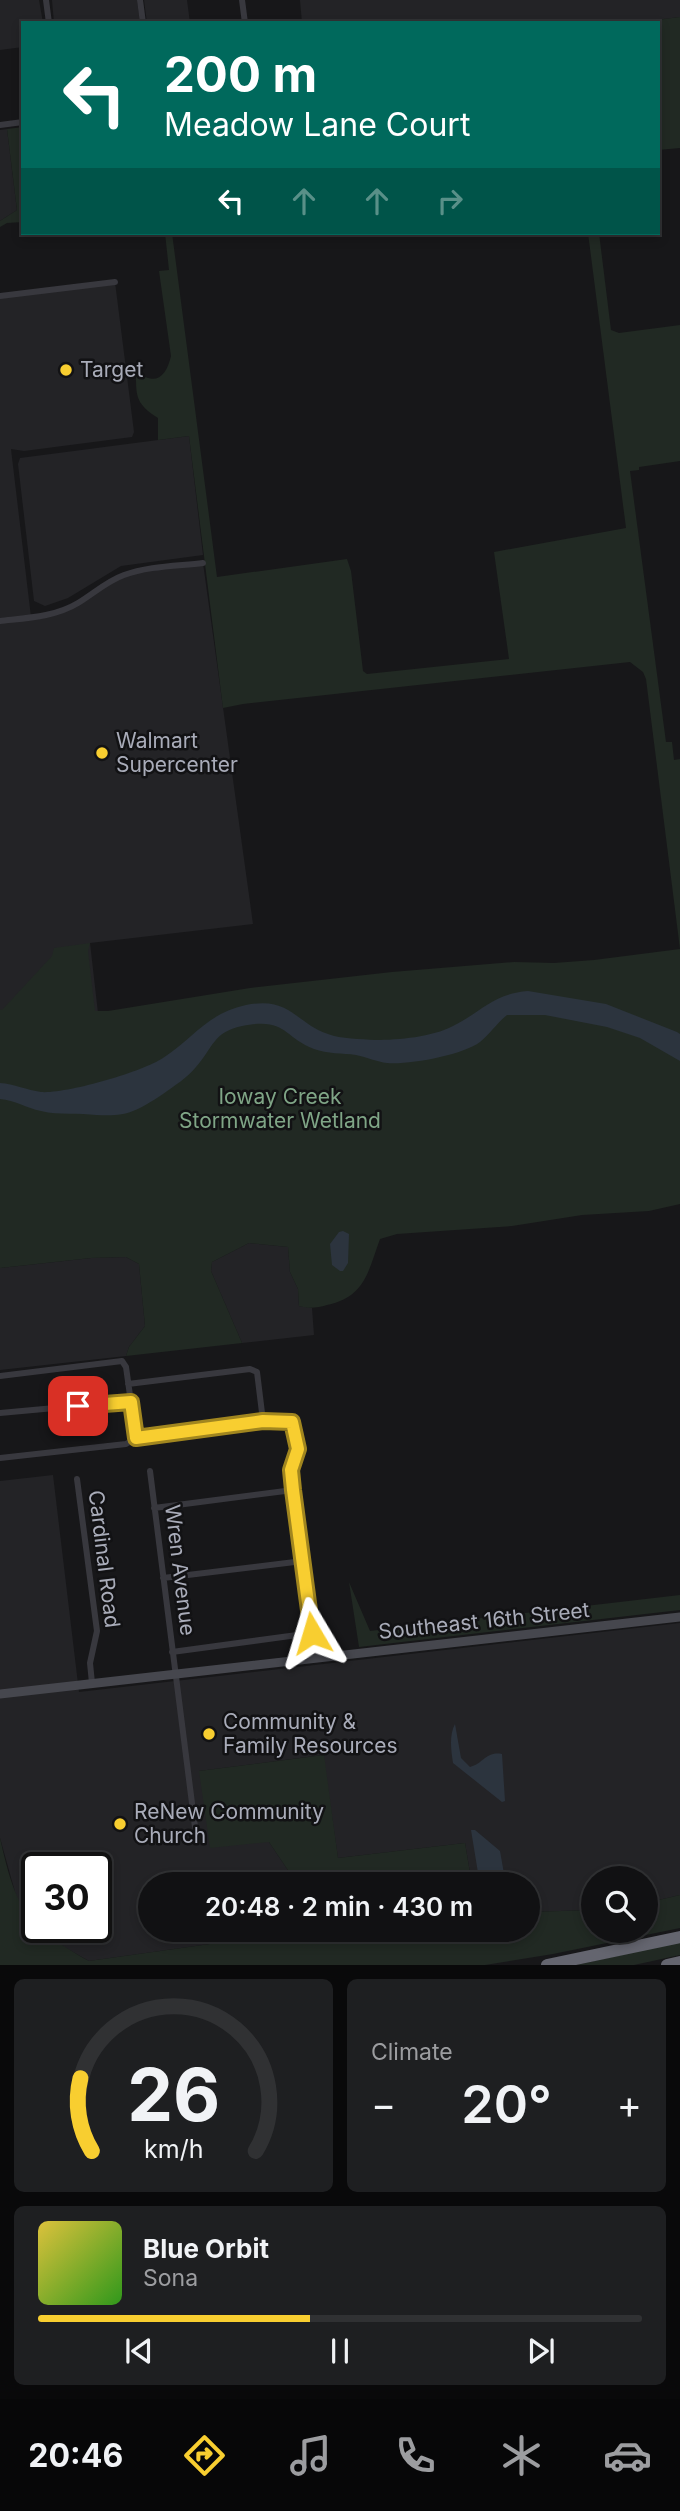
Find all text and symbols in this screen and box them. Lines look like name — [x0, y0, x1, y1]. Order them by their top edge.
text: 200 m — [164, 45, 317, 104]
icon: left — [49, 49, 140, 140]
text: Meadow Lane Court — [164, 105, 470, 144]
icon: left — [212, 182, 250, 220]
icon: ahead — [285, 182, 323, 220]
icon: ahead — [358, 182, 396, 220]
icon: right — [431, 182, 469, 220]
place label: Target — [80, 357, 143, 382]
marker: Target — [58, 362, 74, 378]
place label: Walmart Supercenter — [116, 728, 238, 777]
marker: Walmart Supercenter — [94, 745, 110, 761]
park label: Ioway Creek Stormwater Wetland — [179, 1084, 381, 1133]
pin — [48, 1376, 108, 1436]
icon: arrive — [59, 1387, 97, 1425]
street label: Cardinal Road — [84, 1489, 125, 1629]
street label: Wren Avenue — [160, 1503, 201, 1637]
position arrow — [275, 1596, 349, 1670]
street label: Southeast 16th Street — [377, 1597, 591, 1644]
place label: Community & Family Resources — [223, 1709, 397, 1758]
marker: Community & Family Resources — [201, 1726, 217, 1742]
place label: ReNew Community Church — [134, 1799, 324, 1848]
marker: ReNew Community Church — [112, 1816, 128, 1832]
speed limit sign: 30 — [21, 1852, 112, 1943]
map controls — [581, 1866, 658, 1943]
button: search — [581, 1866, 658, 1943]
text: 20:48 · 2 min · 430 m — [205, 1891, 473, 1922]
text: Climate — [371, 2038, 453, 2066]
text: 26 — [127, 2051, 220, 2140]
text: 20° — [461, 2073, 552, 2136]
text: − — [371, 2081, 396, 2127]
text: + — [617, 2081, 642, 2127]
text: km/h — [144, 2134, 203, 2164]
text: Blue Orbit — [143, 2233, 269, 2264]
text: Sona — [143, 2264, 198, 2292]
icon: previous — [120, 2332, 158, 2370]
icon: pause — [321, 2332, 359, 2370]
icon: next — [522, 2332, 560, 2370]
icon: directions — [180, 2431, 229, 2480]
icon: music — [286, 2431, 335, 2480]
icon: phone — [391, 2431, 440, 2480]
icon: climate — [497, 2431, 546, 2480]
icon: car — [603, 2431, 652, 2480]
text: 20:46 — [28, 2436, 123, 2475]

